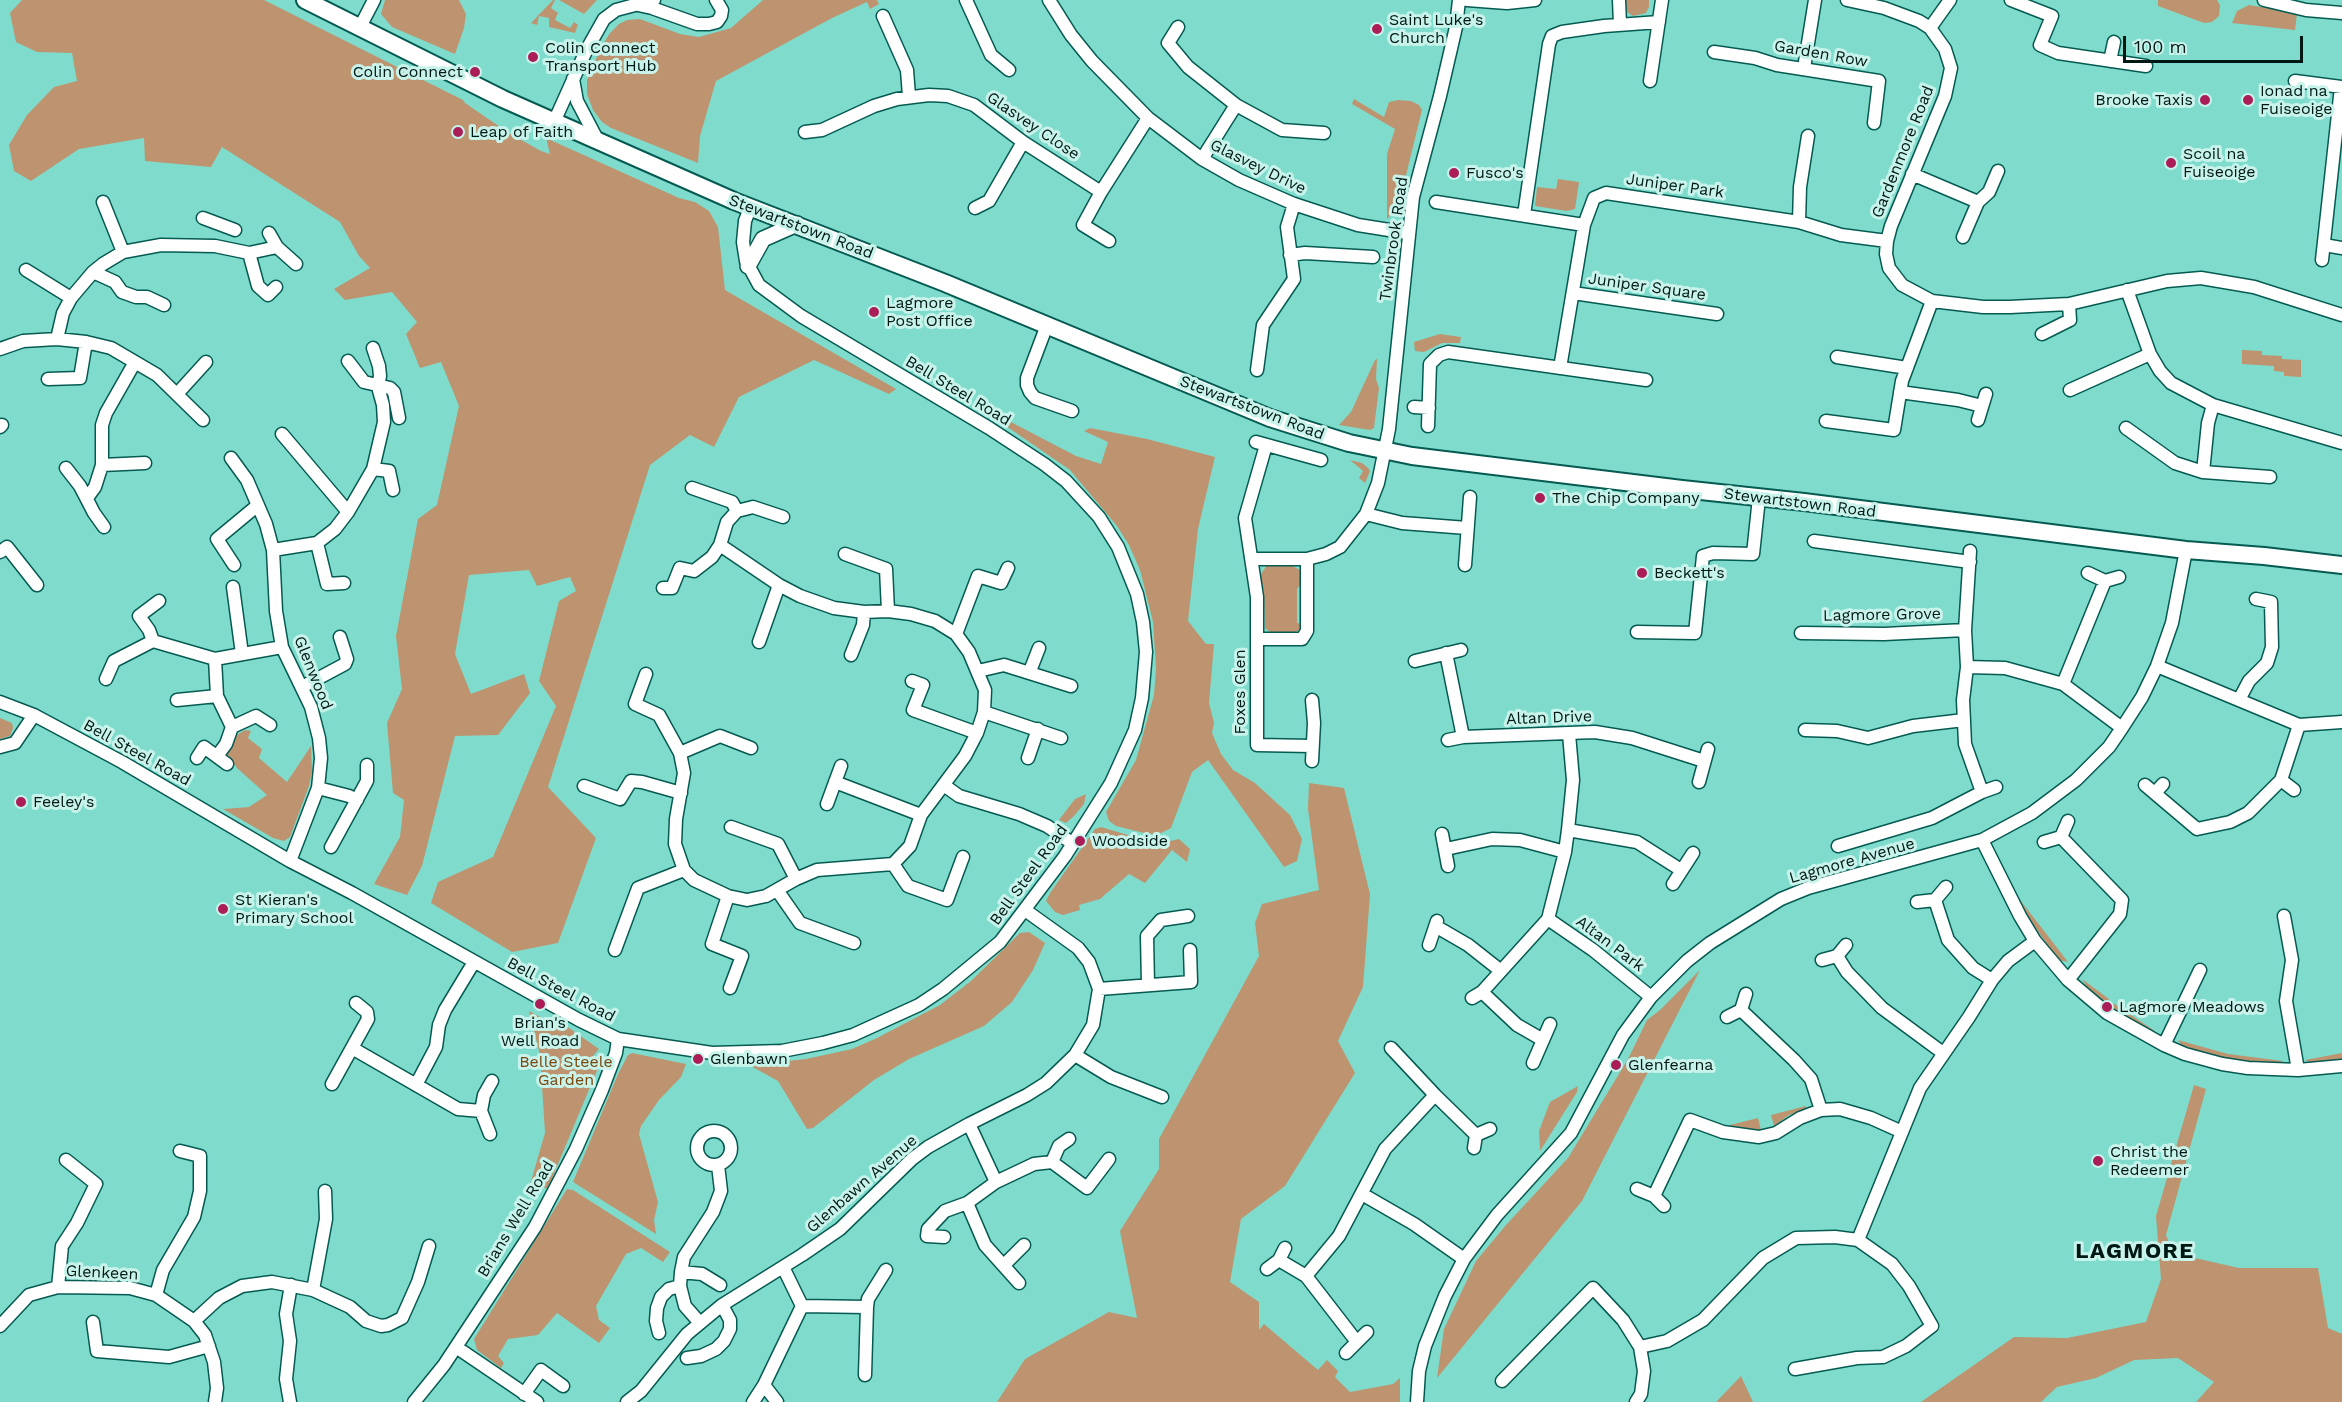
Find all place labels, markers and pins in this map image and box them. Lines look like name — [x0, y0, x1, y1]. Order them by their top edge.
place label: Saint Luke's Church — [1389, 10, 1483, 48]
marker: Saint Luke's Church — [1370, 22, 1384, 36]
place label: Colin Connect Transport Hub — [545, 38, 657, 76]
marker: Colin Connect Transport Hub — [526, 50, 540, 64]
place label: Colin Connect — [353, 62, 463, 82]
marker: Colin Connect — [468, 65, 482, 79]
place label: Ionad na Fuiseoige — [2260, 81, 2332, 119]
place label: Brooke Taxis — [2095, 90, 2193, 110]
marker: Brooke Taxis — [2198, 93, 2212, 107]
marker: Ionad na Fuiseoige — [2241, 93, 2255, 107]
place label: Leap of Faith — [470, 122, 573, 142]
marker: Leap of Faith — [451, 125, 465, 139]
place label: Scoil na Fuiseoige — [2183, 144, 2255, 182]
marker: Scoil na Fuiseoige — [2164, 156, 2178, 170]
place label: Fusco's — [1466, 163, 1524, 183]
marker: Fusco's — [1447, 166, 1461, 180]
place label: Lagmore Post Office — [886, 293, 973, 331]
marker: Lagmore Post Office — [867, 305, 881, 319]
place label: The Chip Company — [1552, 488, 1699, 508]
marker: The Chip Company — [1533, 491, 1547, 505]
place label: Beckett's — [1654, 563, 1725, 583]
marker: Beckett's — [1635, 566, 1649, 580]
place label: Feeley's — [33, 792, 94, 812]
marker: Feeley's — [14, 795, 28, 809]
place label: Woodside — [1092, 831, 1168, 851]
marker: Woodside — [1073, 834, 1087, 848]
place label: St Kieran's Primary School — [235, 890, 353, 928]
marker: St Kieran's Primary School — [216, 902, 230, 916]
marker: Brian's Well Road — [533, 997, 547, 1011]
place label: Lagmore Meadows — [2119, 997, 2265, 1017]
marker: Lagmore Meadows — [2100, 1000, 2114, 1014]
place label: Brian's Well Road — [501, 1013, 579, 1051]
place label: Glenbawn — [710, 1049, 788, 1069]
marker: Glenbawn — [691, 1052, 705, 1066]
place label: Glenfearna — [1628, 1055, 1713, 1075]
marker: Glenfearna — [1609, 1058, 1623, 1072]
place label: Christ the Redeemer — [2110, 1142, 2189, 1180]
marker: Christ the Redeemer — [2091, 1154, 2105, 1168]

